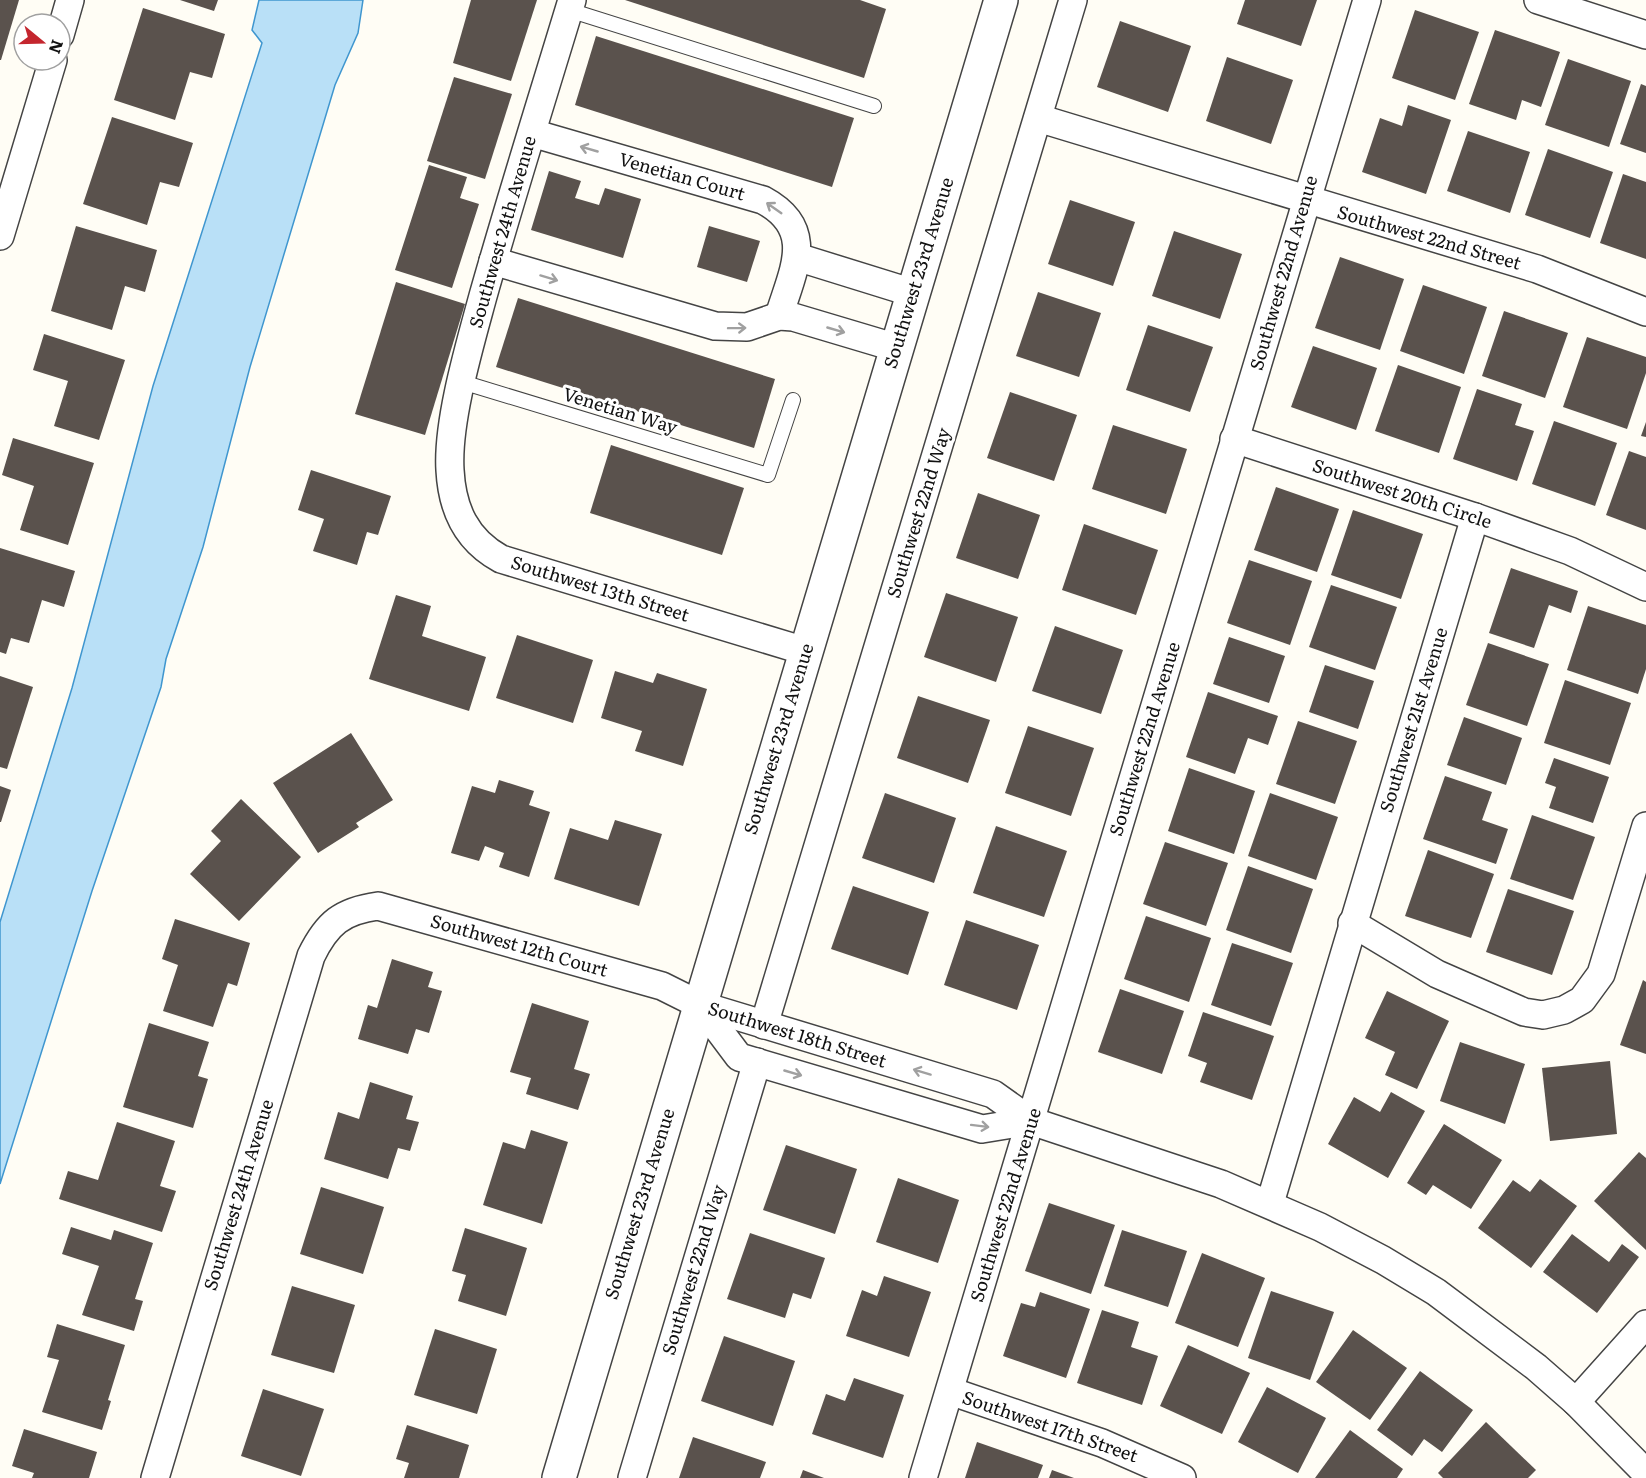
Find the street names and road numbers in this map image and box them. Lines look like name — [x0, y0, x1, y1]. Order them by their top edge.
street label: Southwest 24th Avenue — [461, 132, 542, 331]
street label: Venetian Court — [616, 145, 749, 207]
street label: Southwest 22nd Avenue — [1242, 172, 1323, 373]
street label: Southwest 23rd Avenue — [876, 174, 960, 372]
street label: Southwest 22nd Street — [1334, 197, 1525, 276]
street label: Venetian Way — [560, 379, 682, 440]
street label: Southwest 22nd Way — [879, 423, 957, 601]
street label: Southwest 20th Circle — [1309, 451, 1496, 534]
street label: Southwest 13th Street — [508, 548, 694, 628]
street label: Southwest 21st Avenue — [1372, 624, 1454, 815]
street label: Southwest 22nd Avenue — [1101, 638, 1186, 839]
street label: Southwest 23rd Avenue — [736, 640, 820, 838]
street label: Southwest 12th Court — [428, 906, 612, 983]
street label: Southwest 18th Street — [705, 994, 891, 1074]
street label: Southwest 24th Avenue — [196, 1096, 280, 1294]
street label: Southwest 22nd Avenue — [962, 1104, 1047, 1305]
street label: Southwest 23rd Avenue — [597, 1105, 681, 1303]
street label: Southwest 22nd Way — [654, 1180, 732, 1358]
street label: Southwest 17th Street — [959, 1383, 1143, 1469]

